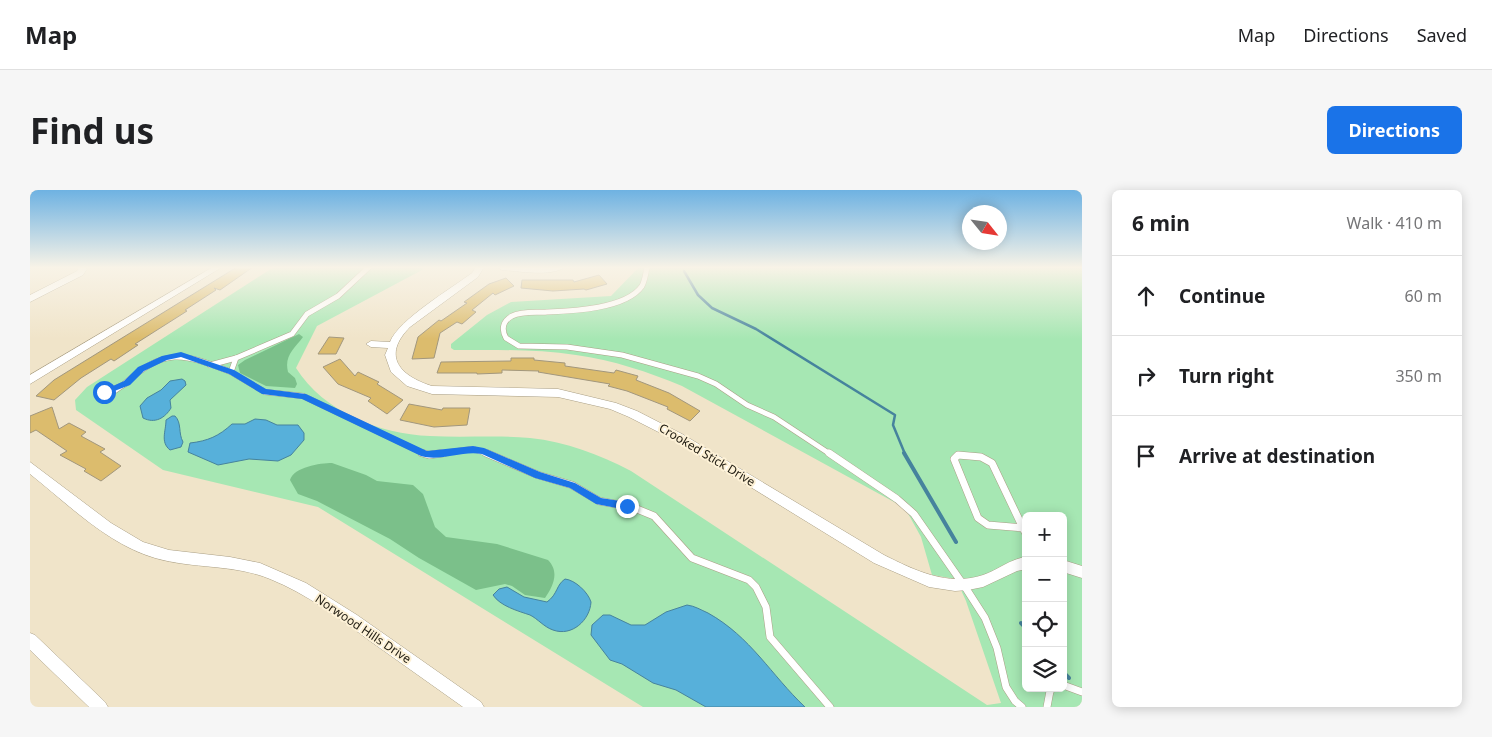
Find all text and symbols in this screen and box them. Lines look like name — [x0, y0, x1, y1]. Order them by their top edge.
text: Map — [25, 18, 77, 51]
text: Map — [1238, 23, 1275, 47]
text: Directions — [1303, 23, 1389, 47]
text: Saved — [1417, 23, 1467, 47]
button: Directions — [1327, 106, 1462, 154]
text: Find us — [30, 107, 154, 154]
north arrow — [962, 205, 1007, 250]
text: 6 min — [1132, 209, 1190, 237]
text: Walk · 410 m — [1347, 212, 1442, 234]
icon: ahead — [1132, 282, 1160, 310]
text: Continue — [1179, 283, 1265, 309]
text: 60 m — [1405, 285, 1442, 307]
icon: right — [1132, 362, 1160, 390]
text: Turn right — [1179, 363, 1274, 389]
text: 350 m — [1395, 365, 1442, 387]
route start — [93, 381, 116, 404]
street label: Crooked Stick Drive — [656, 419, 759, 490]
icon: arrive — [1132, 442, 1160, 470]
text: Arrive at destination — [1179, 443, 1375, 469]
route end — [616, 495, 639, 518]
map controls — [1022, 512, 1067, 692]
button: + — [1022, 512, 1067, 557]
button: − — [1022, 557, 1067, 602]
street label: Norwood Hills Drive — [312, 590, 415, 667]
button: locate — [1022, 602, 1067, 647]
button: layers — [1022, 647, 1067, 692]

